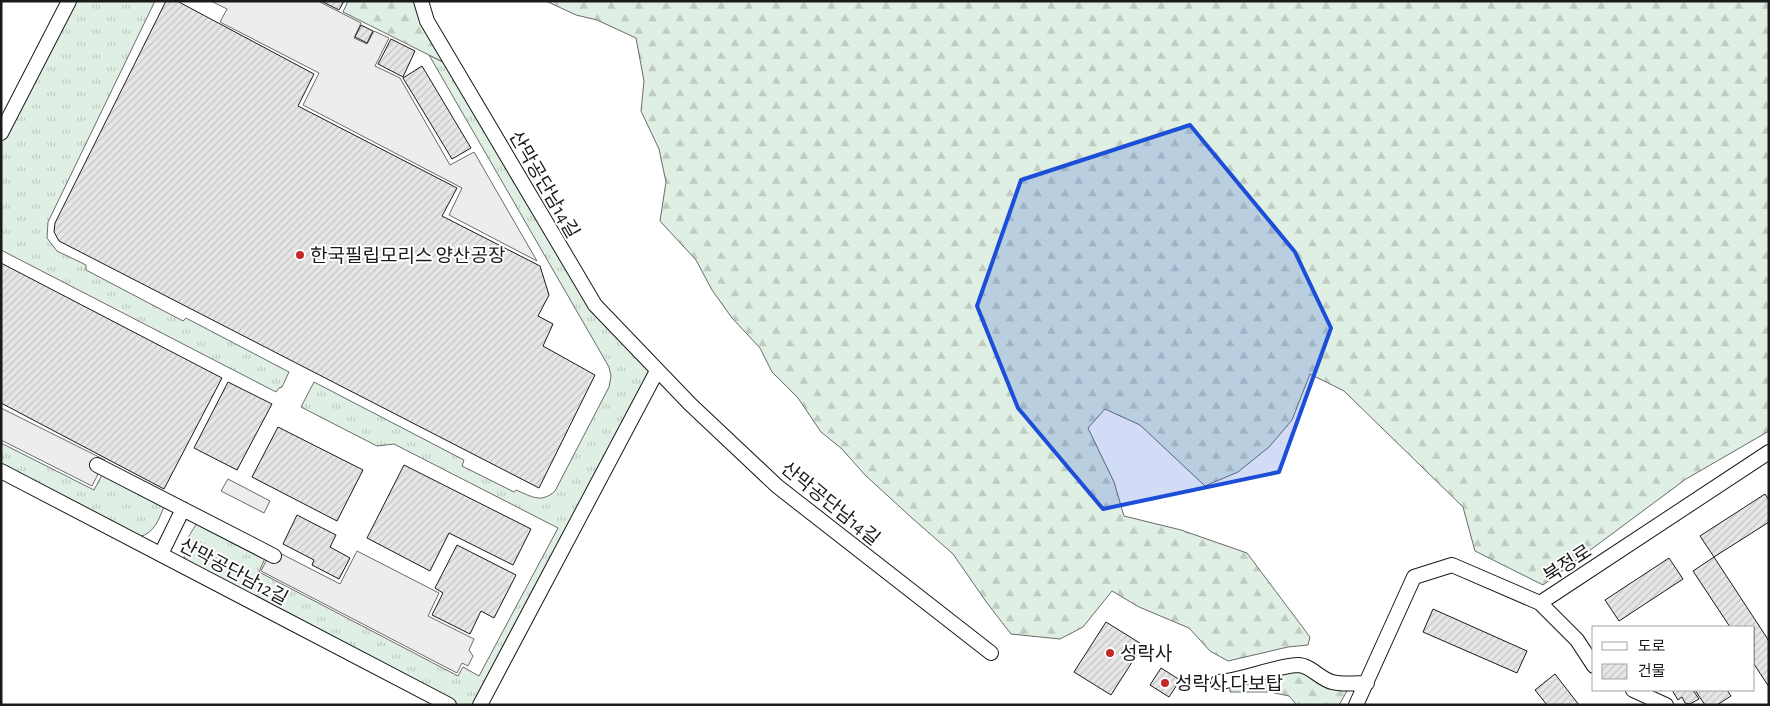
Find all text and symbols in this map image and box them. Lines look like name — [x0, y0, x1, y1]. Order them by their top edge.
street label: 산막공단남14길 — [505, 127, 583, 242]
place label: 한국필립모리스 양산공장 — [310, 246, 505, 266]
marker: 한국필립모리스 양산공장 — [294, 249, 306, 261]
street label: 산막공단남14길 — [777, 458, 884, 549]
street label: 산막공단남12길 — [176, 535, 291, 609]
street label: 북정로 — [1540, 541, 1595, 587]
legend — [1592, 626, 1755, 691]
text: 도로 — [1638, 639, 1666, 654]
place label: 성락사 — [1120, 644, 1172, 664]
marker: 성락사 — [1104, 647, 1116, 659]
text: 건물 — [1638, 663, 1666, 679]
place label: 성락사 다보탑 — [1175, 674, 1284, 694]
marker: 성락사 다보탑 — [1159, 677, 1171, 689]

